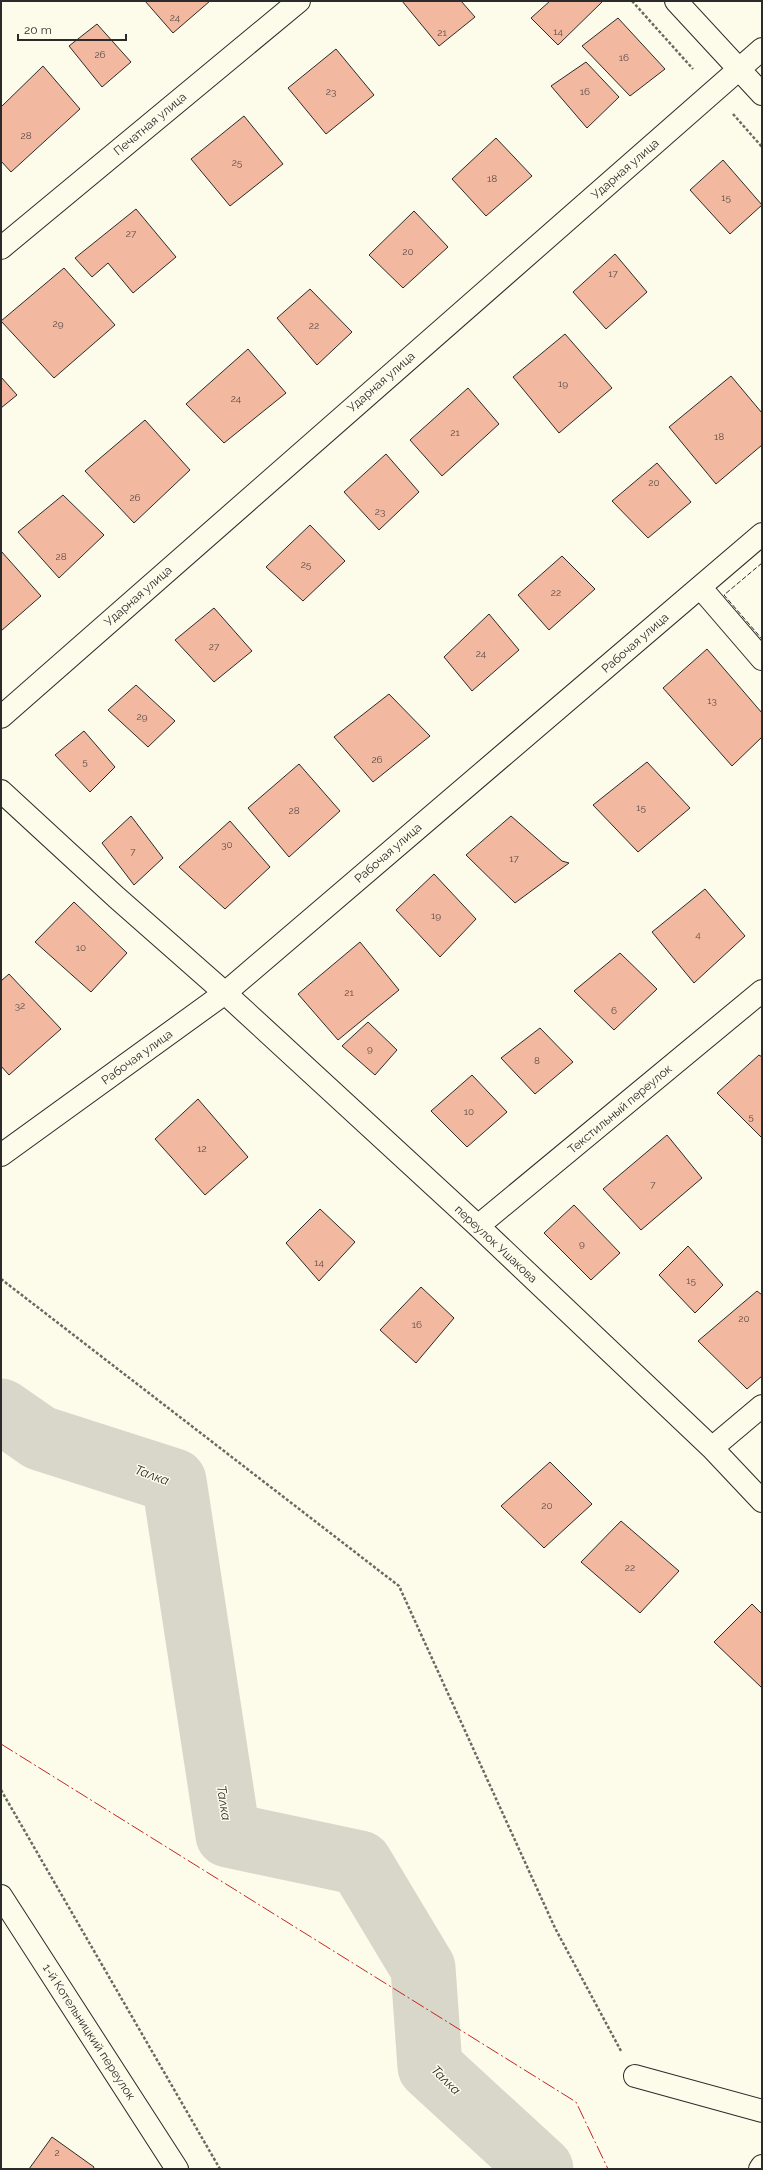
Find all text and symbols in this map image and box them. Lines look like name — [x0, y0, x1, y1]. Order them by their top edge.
house number: 24 — [170, 12, 181, 23]
scale bar — [18, 16, 126, 42]
text: 20 m — [24, 23, 52, 37]
house number: 14 — [553, 26, 563, 37]
house number: 21 — [437, 27, 447, 38]
house number: 26 — [94, 49, 106, 60]
house number: 16 — [619, 52, 629, 63]
house number: 23 — [326, 86, 336, 97]
house number: 16 — [580, 86, 590, 97]
street label: Печатная улица — [111, 90, 189, 158]
house number: 28 — [20, 130, 32, 141]
street label: Ударная улица — [588, 136, 662, 202]
house number: 25 — [232, 157, 243, 168]
house number: 18 — [487, 173, 497, 184]
house number: 15 — [721, 192, 731, 203]
house number: 27 — [126, 228, 137, 239]
house number: 20 — [402, 246, 414, 257]
house number: 17 — [608, 268, 618, 279]
house number: 29 — [52, 318, 64, 329]
house number: 22 — [309, 320, 319, 331]
street label: Ударная улица — [344, 349, 418, 415]
house number: 19 — [558, 378, 568, 389]
house number: 24 — [231, 393, 242, 404]
house number: 21 — [450, 427, 460, 438]
house number: 18 — [714, 431, 724, 442]
house number: 20 — [648, 477, 660, 488]
house number: 26 — [129, 492, 141, 503]
house number: 23 — [375, 506, 385, 517]
house number: 28 — [55, 551, 67, 562]
house number: 25 — [301, 559, 312, 570]
street label: Ударная улица — [101, 563, 175, 629]
house number: 22 — [551, 587, 561, 598]
street label: Рабочая улица — [599, 610, 671, 676]
house number: 27 — [209, 641, 220, 652]
house number: 24 — [476, 648, 487, 659]
house number: 13 — [707, 695, 717, 706]
house number: 29 — [136, 711, 148, 722]
house number: 26 — [371, 754, 383, 765]
house number: 5 — [82, 756, 88, 767]
house number: 15 — [636, 802, 646, 813]
house number: 28 — [288, 805, 300, 816]
street label: Рабочая улица — [352, 820, 424, 886]
house number: 30 — [221, 839, 233, 850]
house number: 7 — [130, 846, 136, 857]
house number: 17 — [509, 853, 519, 864]
house number: 19 — [431, 910, 441, 921]
house number: 4 — [695, 929, 701, 940]
house number: 10 — [76, 942, 86, 953]
house number: 21 — [344, 987, 354, 998]
house number: 32 — [15, 1000, 25, 1011]
house number: 6 — [611, 1005, 617, 1016]
street label: Рабочая улица — [99, 1027, 175, 1087]
house number: 9 — [367, 1043, 373, 1054]
house number: 8 — [534, 1055, 540, 1066]
street label: Текстильный переулок — [565, 1061, 675, 1157]
house number: 10 — [464, 1106, 474, 1117]
house number: 5 — [748, 1111, 754, 1122]
house number: 12 — [197, 1143, 207, 1154]
house number: 7 — [650, 1179, 656, 1190]
street label: переулок Ушакова — [452, 1202, 540, 1286]
house number: 9 — [579, 1238, 585, 1249]
house number: 14 — [314, 1257, 324, 1268]
house number: 15 — [686, 1275, 696, 1286]
house number: 20 — [738, 1313, 750, 1324]
house number: 16 — [412, 1319, 422, 1330]
water label: Талка — [133, 1462, 171, 1488]
house number: 20 — [541, 1500, 553, 1511]
house number: 22 — [625, 1562, 635, 1573]
water label: Талка — [214, 1784, 234, 1822]
street label: 1-й Котельницкий переулок — [40, 1961, 138, 2103]
water label: Талка — [428, 2062, 464, 2098]
house number: 2 — [54, 2147, 60, 2158]

